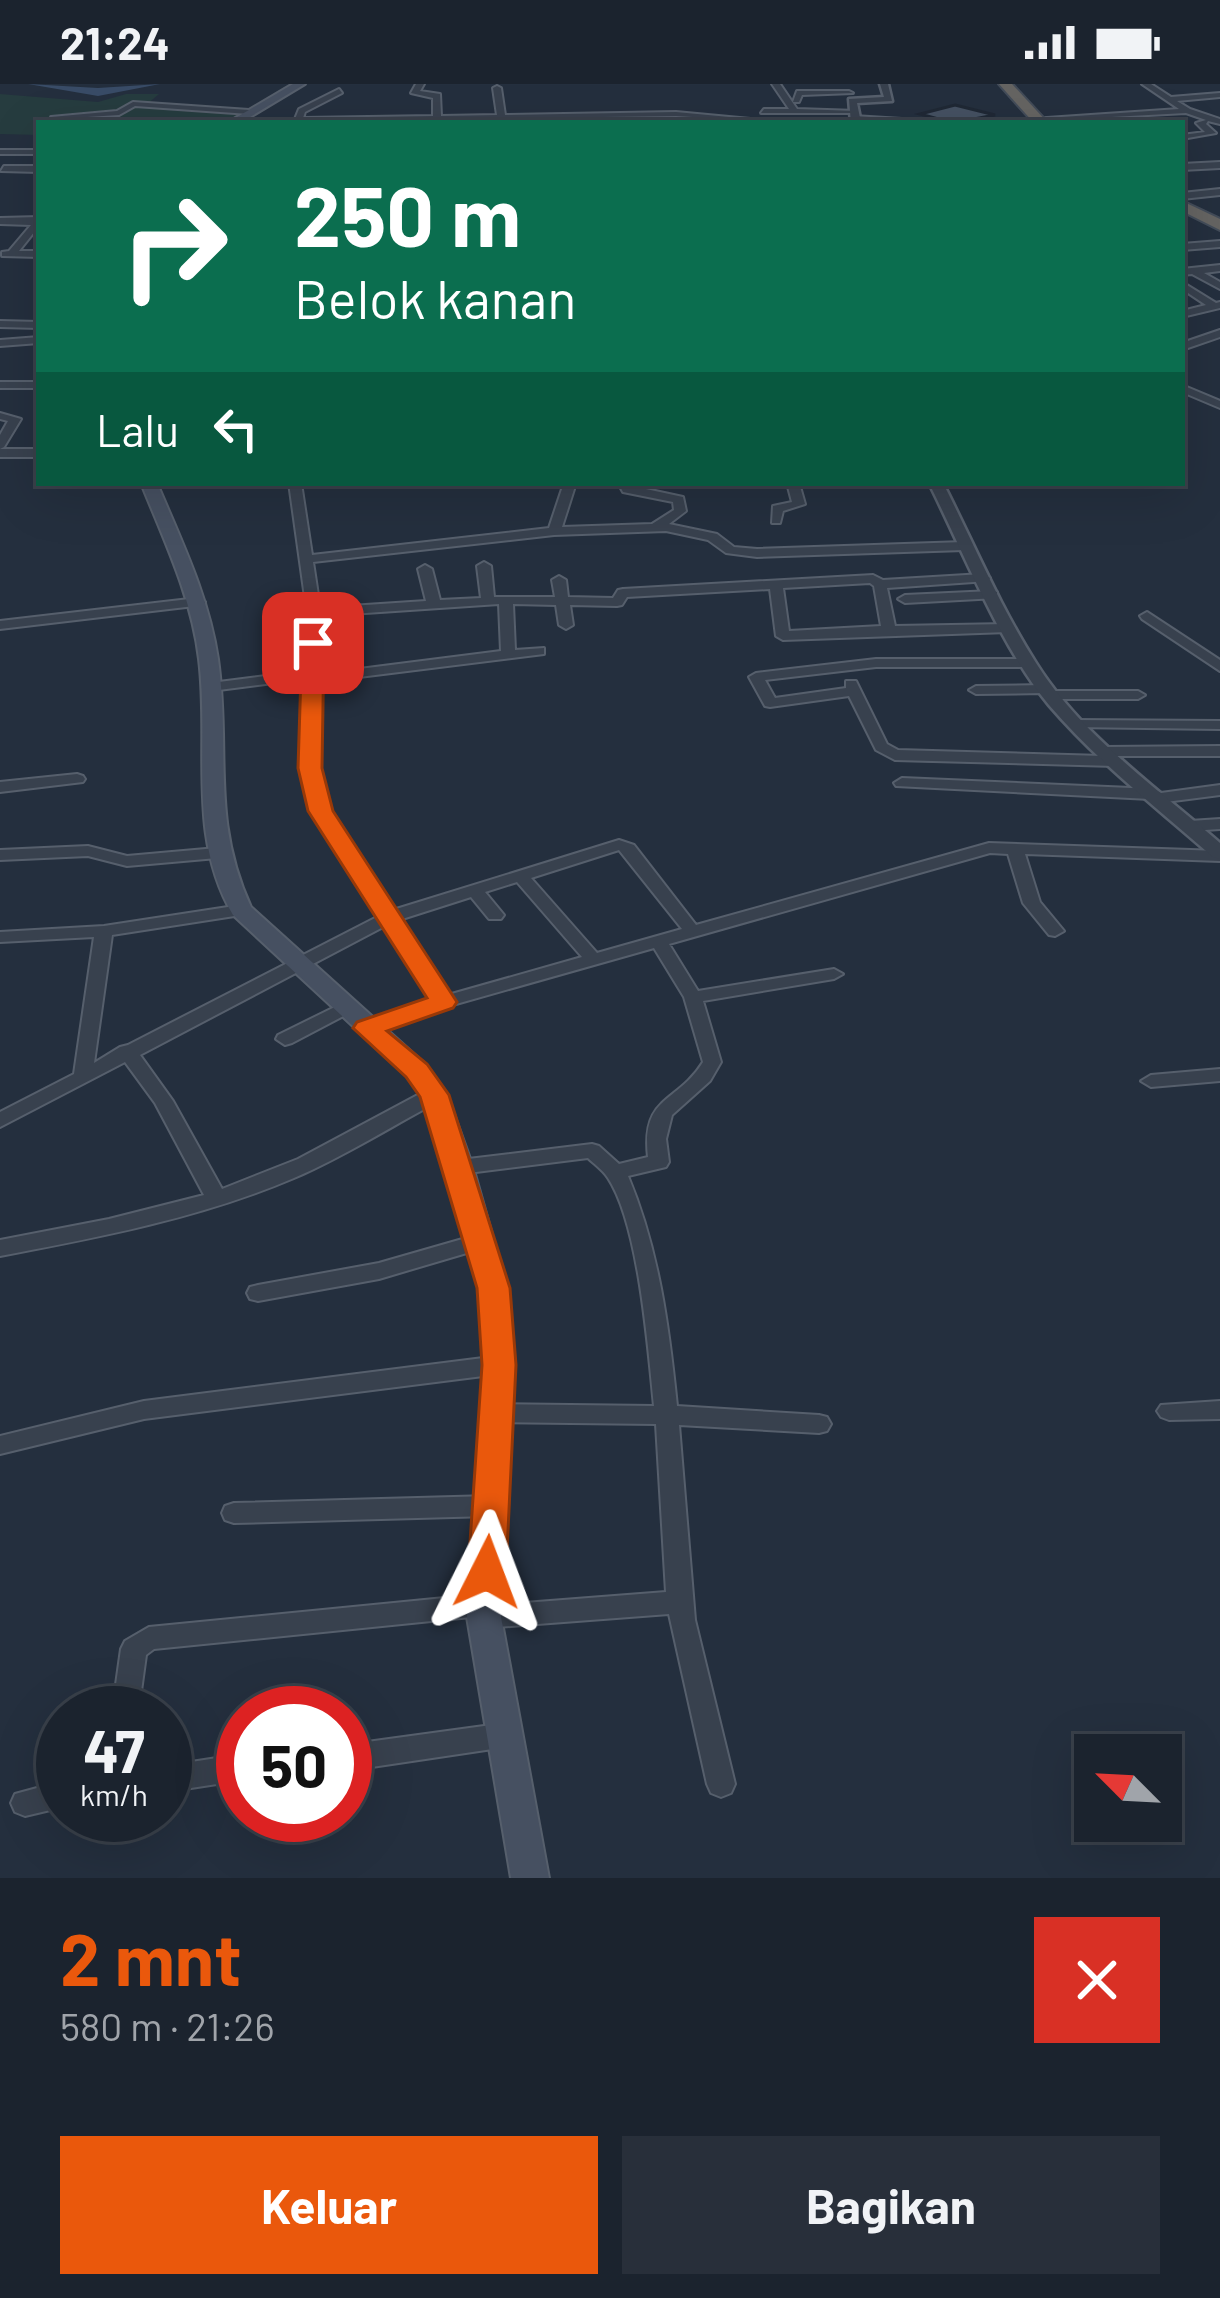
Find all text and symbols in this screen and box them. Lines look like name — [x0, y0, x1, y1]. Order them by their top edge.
text: 21:24 — [60, 15, 170, 69]
text: 250 m — [294, 163, 521, 264]
icon: right — [96, 168, 252, 324]
text: Belok kanan — [294, 265, 576, 330]
icon: left — [203, 396, 269, 462]
text: Lalu — [96, 402, 179, 456]
pin — [262, 592, 364, 694]
icon: arrive — [280, 610, 346, 676]
position arrow — [424, 1509, 550, 1635]
speed limit sign: 50 — [216, 1686, 372, 1842]
text: 47 — [83, 1713, 145, 1785]
north arrow — [1074, 1734, 1182, 1842]
map controls — [1074, 1734, 1182, 1842]
text: km/h — [80, 1776, 148, 1812]
text: 2 mnt — [60, 1914, 242, 2000]
button: close — [1034, 1917, 1160, 2043]
text: 580 m · 21:26 — [60, 2002, 274, 2049]
button: Keluar — [60, 2136, 598, 2274]
button: Bagikan — [622, 2136, 1160, 2274]

